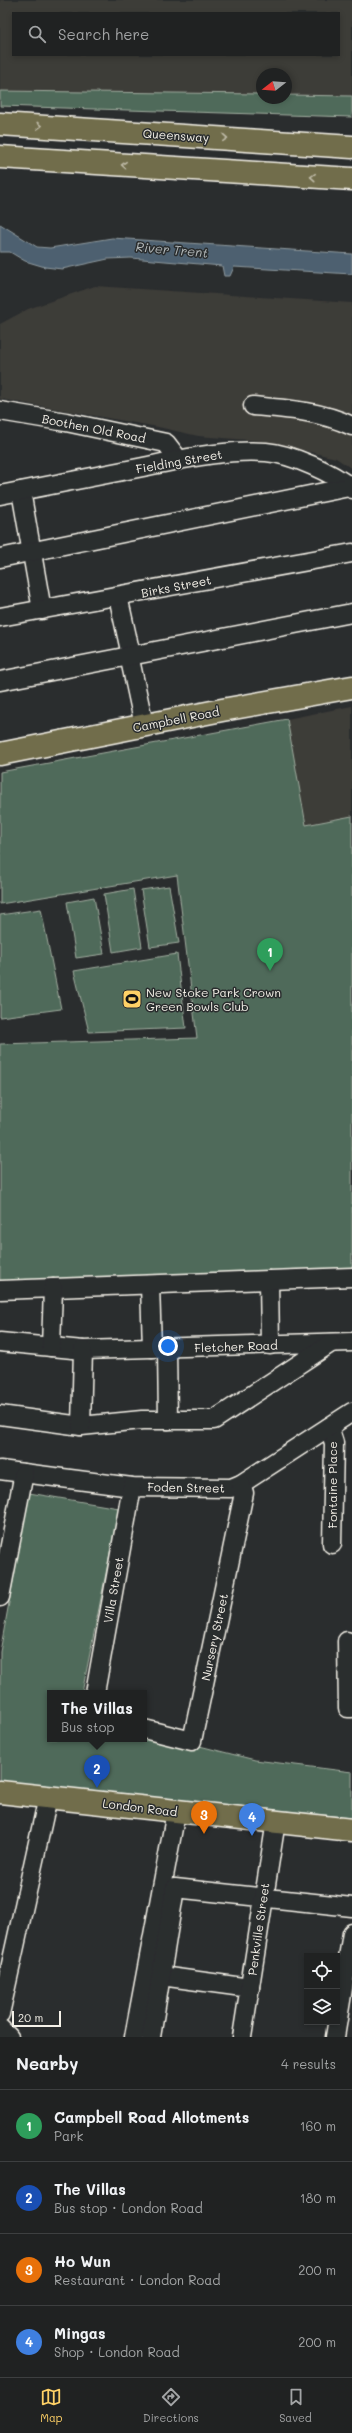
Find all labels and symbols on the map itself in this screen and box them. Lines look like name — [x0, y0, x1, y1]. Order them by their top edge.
north arrow — [256, 68, 292, 104]
one-way arrow — [36, 122, 42, 131]
street label: Queensway — [142, 125, 210, 145]
one-way arrow — [222, 134, 228, 143]
one-way arrow — [121, 161, 127, 169]
one-way arrow — [310, 172, 316, 181]
water label: River Trent — [135, 237, 209, 261]
street label: Boothen Old Road — [41, 410, 148, 446]
street label: Fielding Street — [134, 446, 224, 476]
street label: Birks Street — [139, 571, 213, 601]
street label: Campbell Road — [131, 703, 221, 735]
pin: 1 — [257, 938, 283, 971]
place label: New Stoke Park Crown Green Bowls Club — [146, 984, 281, 1014]
sports icon: New Stoke Park Crown Green Bowls Club — [121, 988, 143, 1010]
your location — [158, 1336, 178, 1356]
street label: Fletcher Road — [194, 1337, 278, 1355]
street label: Fontaine Place — [324, 1441, 340, 1529]
street label: Foden Street — [147, 1478, 225, 1496]
street label: Villa Street — [99, 1556, 127, 1624]
street label: Nursery Street — [197, 1592, 231, 1682]
pin: 2 — [84, 1755, 110, 1788]
street label: London Road — [102, 1794, 179, 1820]
pin: 3 — [191, 1801, 217, 1834]
pin: 4 — [239, 1803, 265, 1836]
street label: Penkville Street — [244, 1882, 272, 1976]
scale bar — [12, 2009, 61, 2028]

